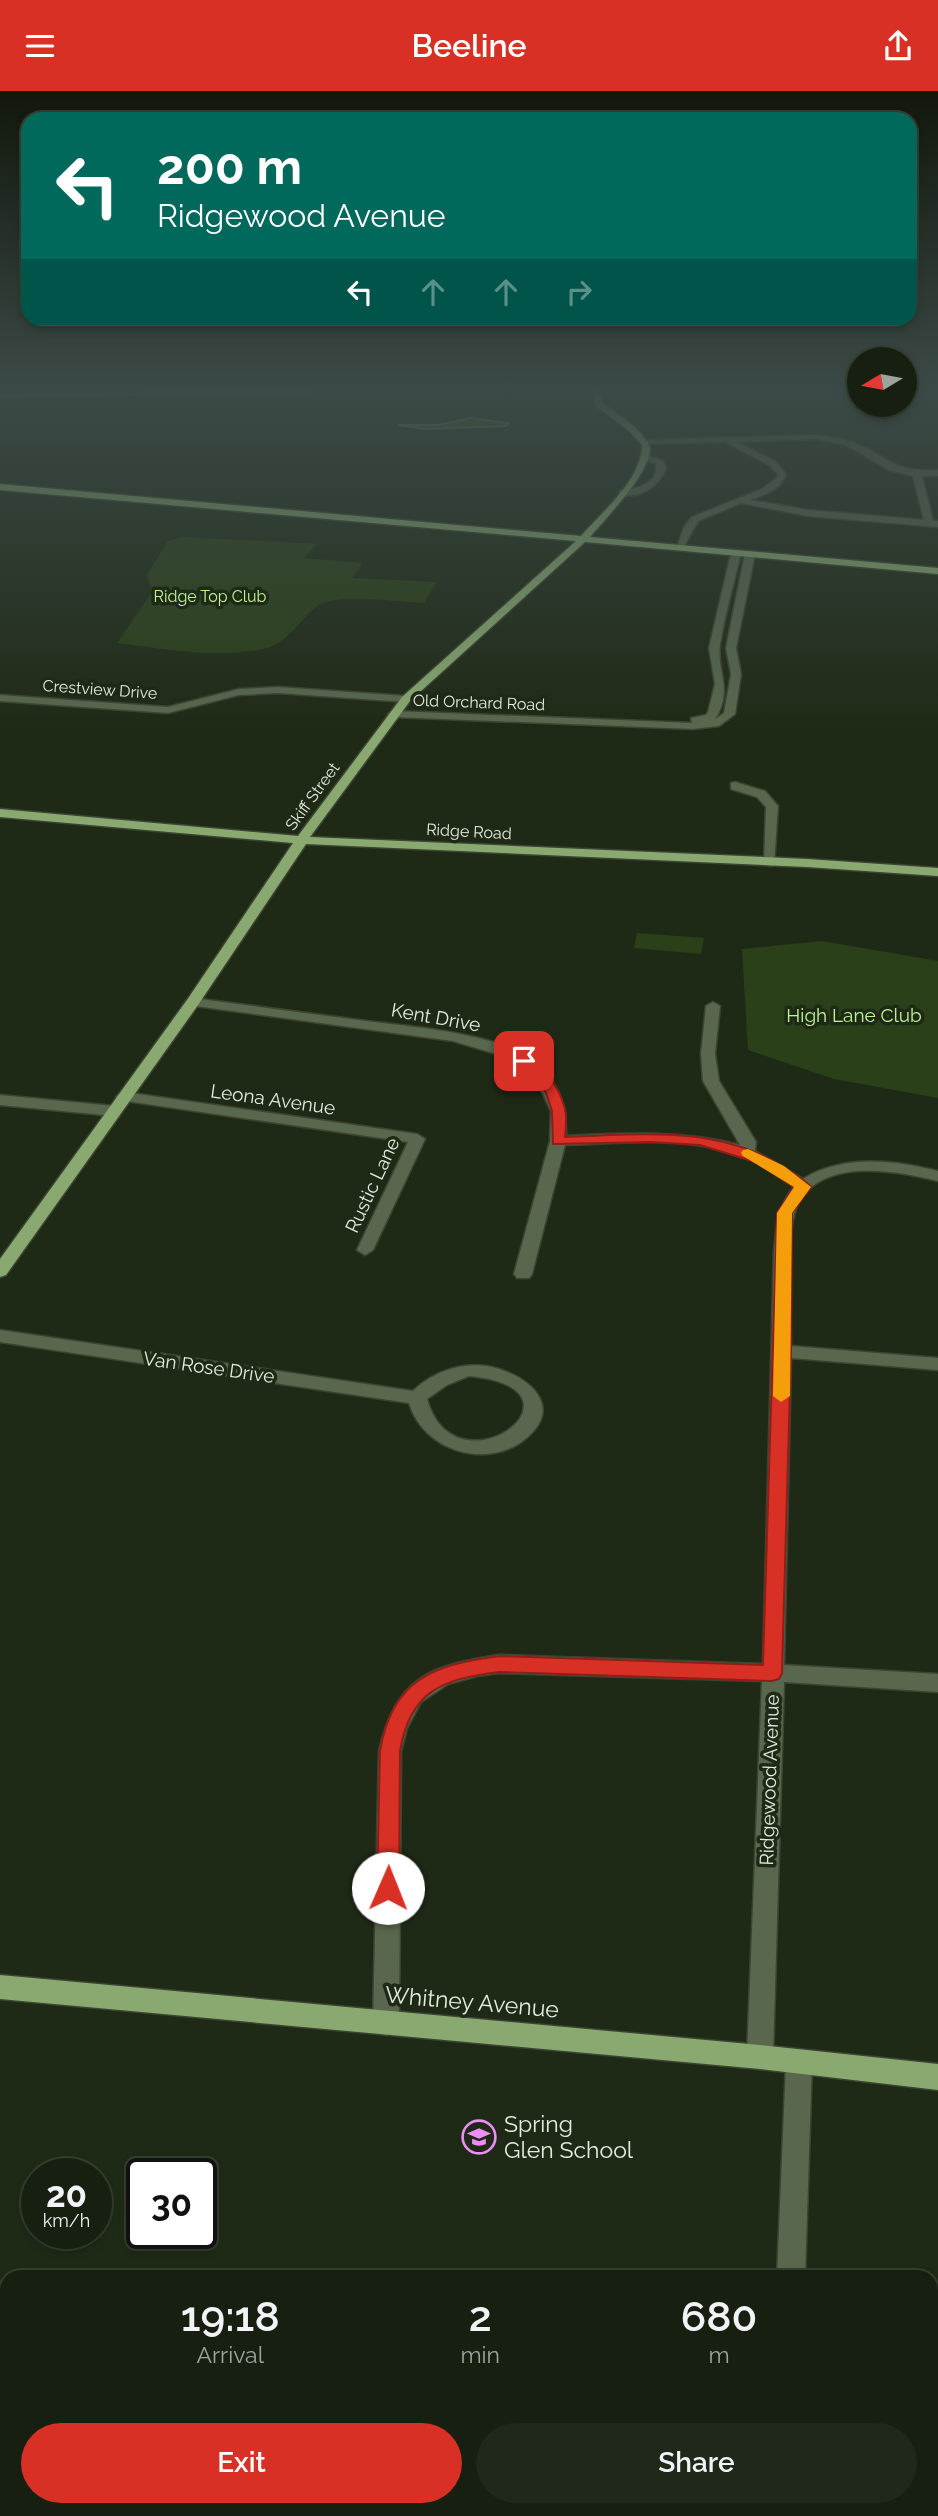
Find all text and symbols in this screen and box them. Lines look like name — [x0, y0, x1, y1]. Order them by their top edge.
icon: menu — [21, 27, 59, 65]
text: Beeline — [411, 27, 527, 64]
icon: share — [879, 27, 917, 65]
text: 200 m — [157, 138, 302, 195]
icon: left — [42, 140, 133, 231]
text: Ridgewood Avenue — [157, 197, 446, 234]
icon: left — [341, 273, 379, 311]
icon: ahead — [414, 273, 452, 311]
icon: ahead — [487, 273, 525, 311]
icon: right — [560, 273, 598, 311]
north arrow — [847, 347, 917, 417]
map controls — [847, 347, 917, 417]
park label: Ridge Top Club — [154, 587, 267, 606]
street label: Crestview Drive — [42, 676, 158, 703]
street label: Old Orchard Road — [413, 691, 545, 714]
street label: Skiff Street — [281, 758, 344, 834]
street label: Ridge Road — [426, 820, 512, 843]
street label: Kent Drive — [390, 998, 482, 1036]
park label: High Lane Club — [786, 1004, 922, 1026]
pin — [494, 1031, 554, 1091]
icon: arrive — [505, 1042, 543, 1080]
street label: Leona Avenue — [209, 1079, 337, 1119]
street label: Rustic Lane — [340, 1134, 404, 1236]
street label: Van Rose Drive — [142, 1347, 276, 1387]
street label: Ridgewood Avenue — [755, 1694, 783, 1866]
position arrow — [351, 1851, 425, 1925]
street label: Whitney Avenue — [384, 1980, 560, 2023]
place label: Spring Glen School — [504, 2110, 634, 2163]
school or university icon: Spring Glen School — [460, 2118, 498, 2156]
speed limit sign: 30 — [126, 2158, 217, 2249]
text: 20 — [46, 2174, 87, 2215]
text: km/h — [43, 2210, 90, 2231]
text: 19:18 — [181, 2292, 280, 2341]
text: 2 — [469, 2292, 492, 2341]
text: 680 — [681, 2292, 757, 2341]
text: Arrival — [196, 2341, 264, 2368]
text: min — [460, 2341, 500, 2368]
text: m — [708, 2341, 730, 2368]
button: Exit — [21, 2423, 462, 2503]
button: Share — [476, 2423, 917, 2503]

